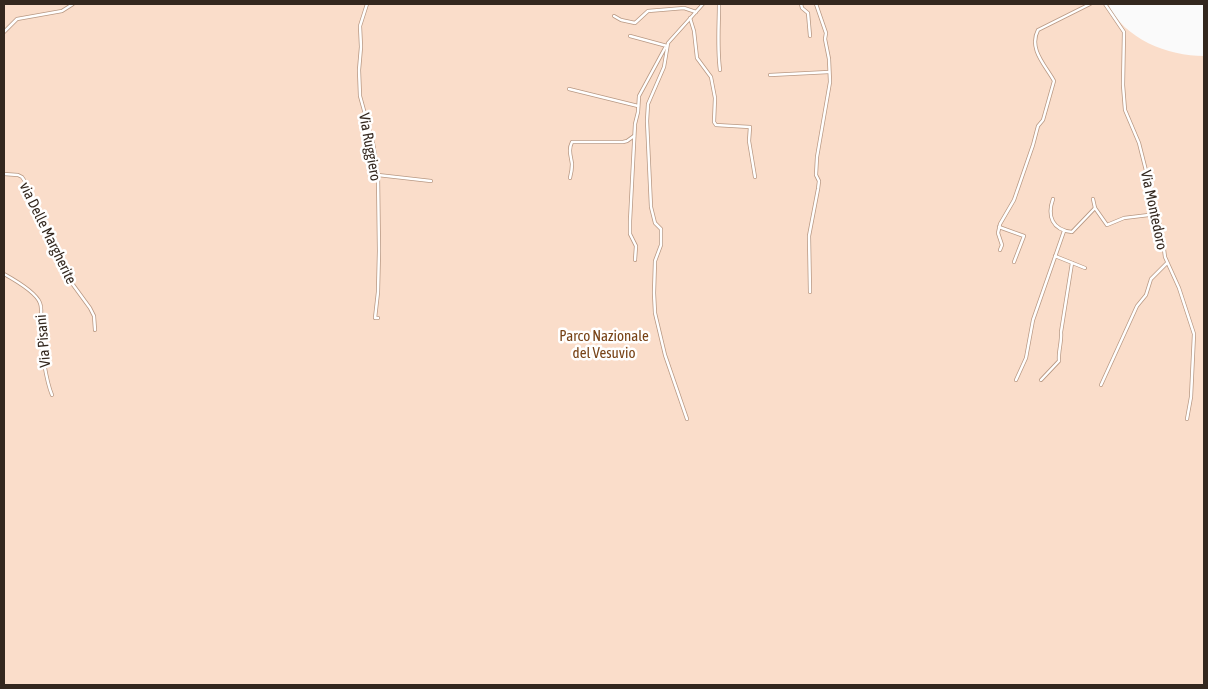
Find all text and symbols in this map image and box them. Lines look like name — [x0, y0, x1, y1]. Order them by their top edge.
street label: Via Ruggiero — [356, 111, 385, 182]
street label: Via Montedoro — [1138, 169, 1171, 251]
street label: via Delle Margherite — [16, 179, 80, 287]
street label: Via Pisani — [32, 314, 53, 368]
park label: Parco Nazionale del Vesuvio — [559, 327, 649, 361]

